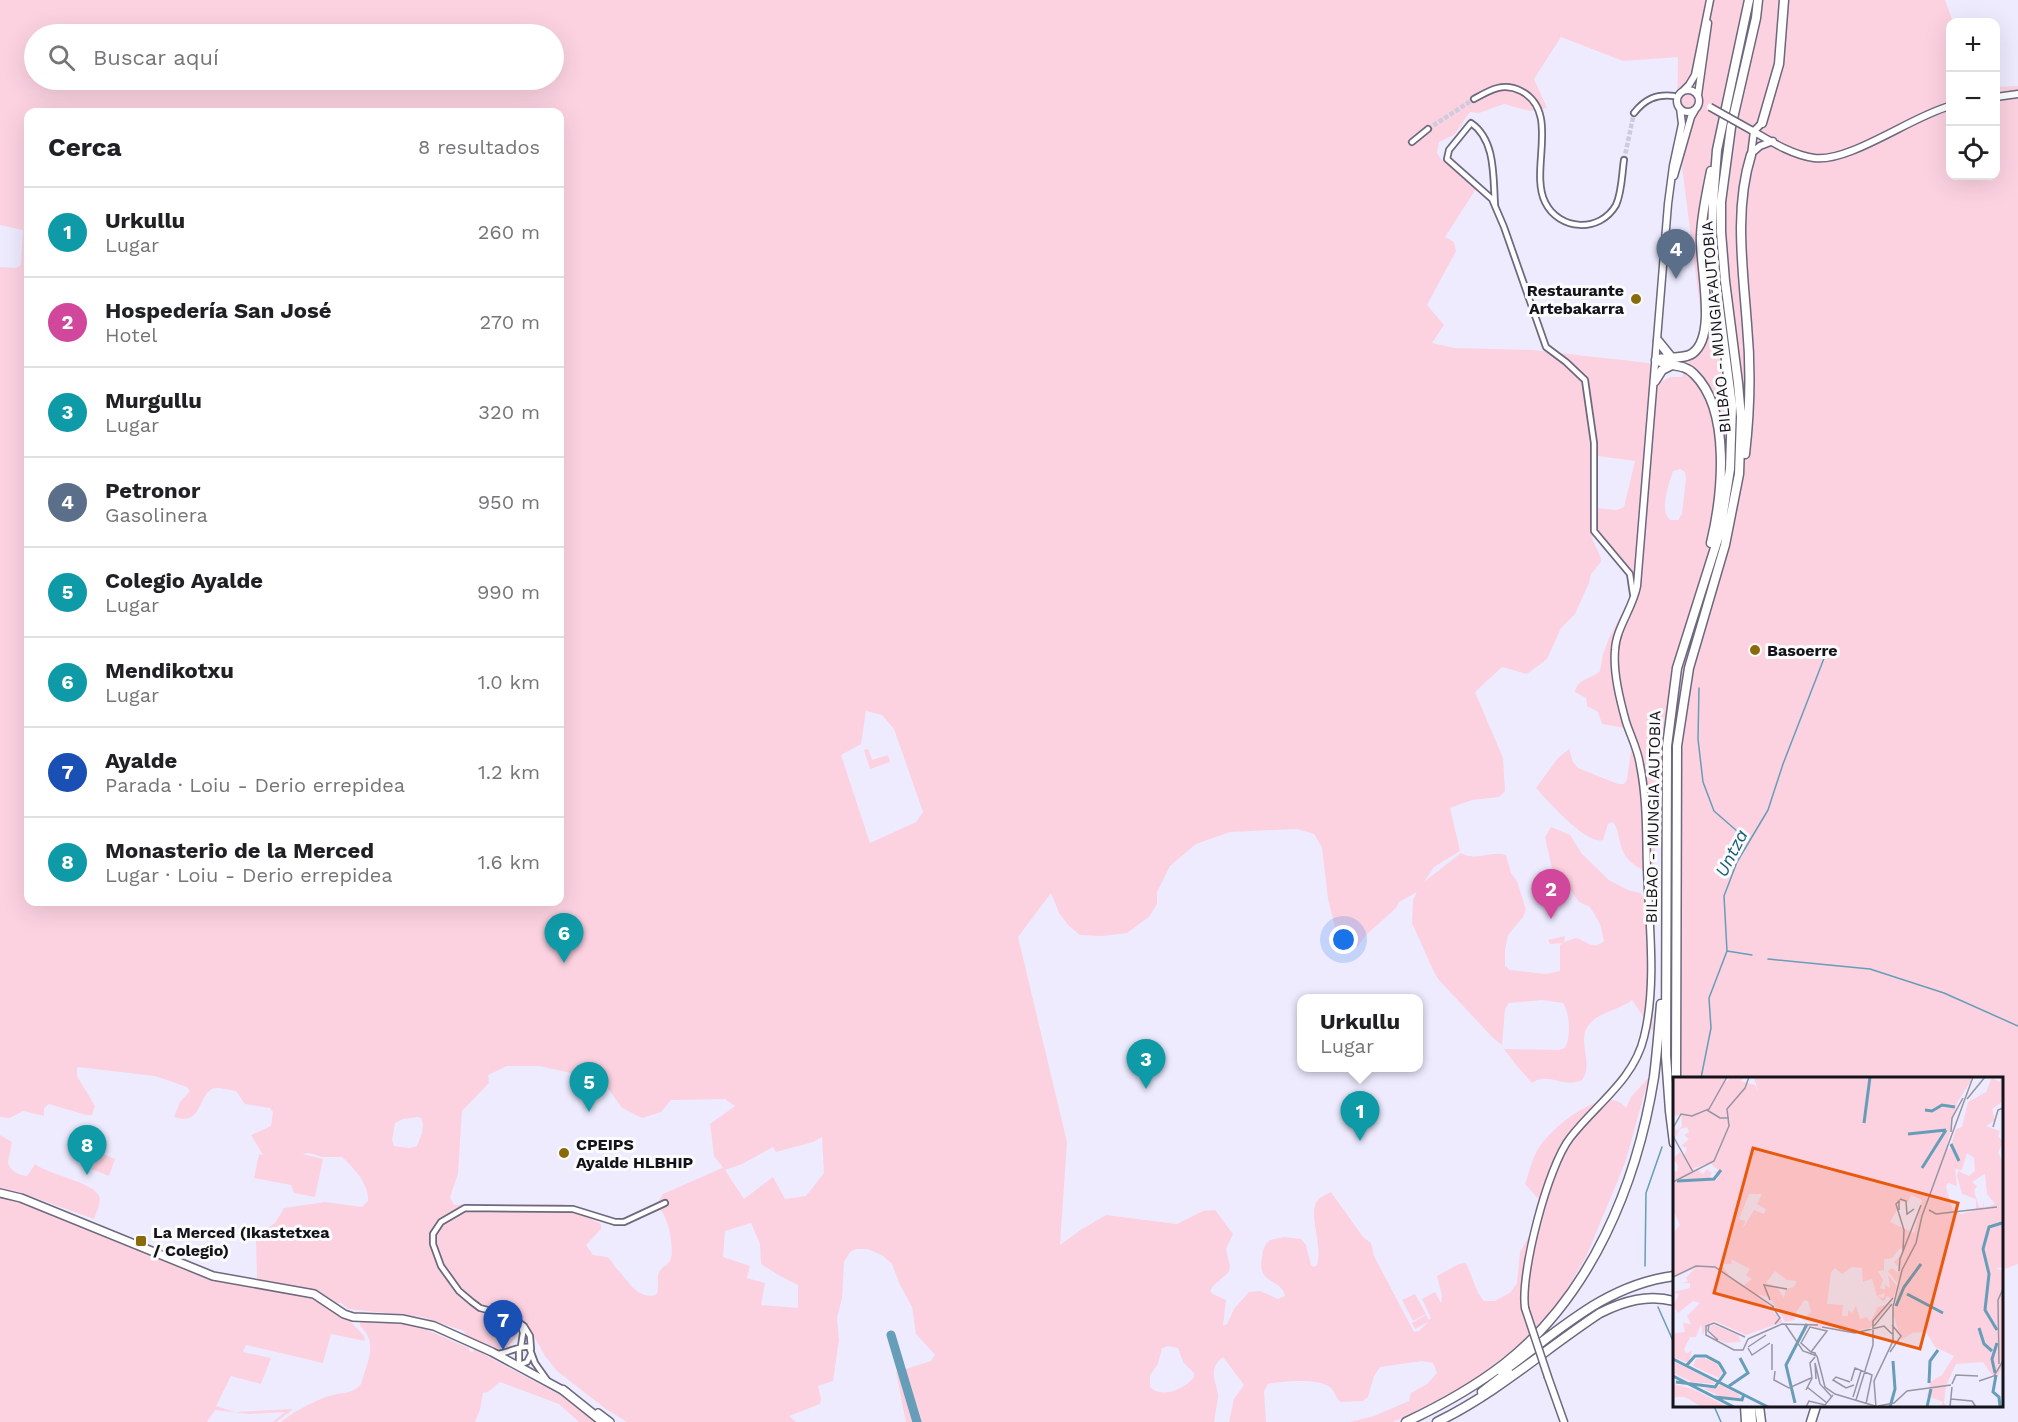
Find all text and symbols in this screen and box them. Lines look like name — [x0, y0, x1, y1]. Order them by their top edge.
map controls — [1946, 18, 2000, 180]
button: + — [1946, 18, 2000, 72]
search box — [24, 24, 564, 90]
icon: search — [45, 41, 78, 74]
text: Buscar aquí — [93, 45, 219, 70]
button: − — [1946, 72, 2000, 126]
button: locate — [1946, 126, 2000, 180]
text: Cerca — [48, 132, 122, 162]
text: 8 resultados — [418, 135, 540, 159]
text: Urkullu — [105, 208, 185, 233]
text: 1 — [63, 220, 72, 244]
text: 260 m — [478, 220, 540, 244]
street label: BILBAO - MUNGIA AUTOBIA — [1697, 220, 1735, 434]
pin: 4 — [1656, 230, 1696, 279]
text: Lugar — [105, 233, 159, 257]
place label: Restaurante Artebakarra — [1527, 281, 1625, 318]
marker: Restaurante Artebakarra — [1629, 292, 1643, 306]
text: Hospedería San José — [105, 298, 331, 323]
text: 2 — [62, 310, 73, 334]
text: 270 m — [480, 310, 540, 334]
text: Hotel — [105, 323, 157, 347]
text: Murgullu — [105, 388, 202, 413]
text: 3 — [62, 400, 73, 424]
text: 320 m — [478, 400, 540, 424]
text: Lugar — [105, 413, 159, 437]
text: Petronor — [105, 478, 200, 503]
text: 4 — [61, 490, 74, 514]
text: 950 m — [478, 490, 540, 514]
text: Gasolinera — [105, 503, 208, 527]
text: Colegio Ayalde — [105, 568, 263, 593]
text: 5 — [62, 580, 73, 604]
text: 990 m — [477, 580, 540, 604]
text: Lugar — [105, 593, 159, 617]
place label: Basoerre — [1767, 641, 1837, 660]
marker: Basoerre — [1748, 643, 1762, 657]
text: Mendikotxu — [105, 658, 234, 683]
text: 6 — [61, 670, 74, 694]
text: 1.0 km — [478, 670, 540, 694]
text: Lugar — [105, 683, 159, 707]
street label: BILBAO - MUNGIA AUTOBIA — [1642, 710, 1664, 923]
text: Ayalde — [105, 748, 177, 773]
text: 7 — [61, 760, 74, 784]
text: 1.2 km — [478, 760, 540, 784]
text: Parada · Loiu - Derio errepidea — [105, 773, 405, 797]
water label: Untza — [1710, 826, 1752, 880]
text: Monasterio de la Merced — [105, 838, 374, 863]
text: 8 — [61, 850, 74, 874]
text: 1.6 km — [478, 850, 540, 874]
text: Lugar · Loiu - Derio errepidea — [105, 863, 393, 887]
pin: 2 — [1532, 870, 1570, 919]
pin: 6 — [544, 914, 584, 963]
your location — [1329, 925, 1358, 954]
popup — [1297, 994, 1423, 1072]
text: Urkullu — [1320, 1009, 1400, 1034]
text: Lugar — [1320, 1034, 1374, 1058]
pin: 3 — [1126, 1040, 1166, 1089]
pin: 5 — [570, 1062, 608, 1112]
inset map — [1673, 1077, 2003, 1407]
pin: 1 — [1340, 1092, 1380, 1141]
pin: 8 — [68, 1126, 106, 1175]
place label: CPEIPS Ayalde HLBHIP — [576, 1135, 693, 1172]
marker: CPEIPS Ayalde HLBHIP — [557, 1146, 571, 1160]
place label: La Merced (Ikastetxea / Colegio) — [153, 1223, 330, 1260]
marker: La Merced (Ikastetxea / Colegio) — [134, 1234, 148, 1248]
pin: 7 — [484, 1300, 522, 1350]

